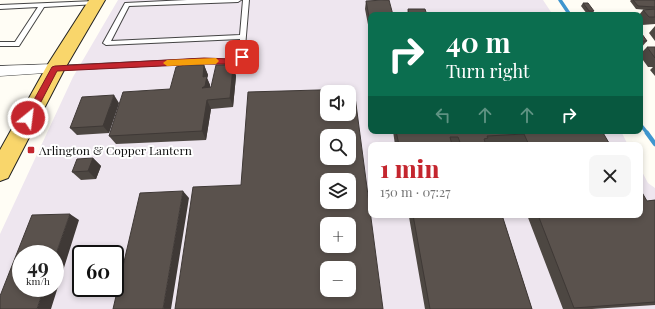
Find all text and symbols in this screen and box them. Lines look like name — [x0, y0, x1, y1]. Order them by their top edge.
text: 40 m — [446, 23, 511, 60]
icon: right — [380, 28, 432, 80]
pin — [225, 40, 259, 74]
icon: arrive — [231, 46, 253, 68]
text: Turn right — [446, 59, 529, 83]
map controls — [320, 85, 356, 297]
button: sound — [320, 85, 356, 121]
position arrow — [7, 97, 49, 139]
icon: left — [432, 104, 454, 126]
icon: ahead — [474, 104, 496, 126]
icon: ahead — [516, 104, 538, 126]
icon: right — [558, 104, 580, 126]
button: search — [320, 129, 356, 165]
place label: Arlington & Copper Lantern — [38, 142, 192, 158]
marker: Arlington & Copper Lantern — [26, 145, 36, 155]
text: 1 min — [380, 152, 439, 184]
button: close — [589, 155, 631, 197]
button: layers — [320, 173, 356, 209]
text: 150 m · 07:27 — [380, 183, 451, 200]
button: + — [320, 217, 356, 253]
speed limit sign: 60 — [72, 245, 124, 297]
text: 49 — [27, 252, 49, 279]
button: − — [320, 261, 356, 297]
text: km/h — [26, 274, 50, 288]

